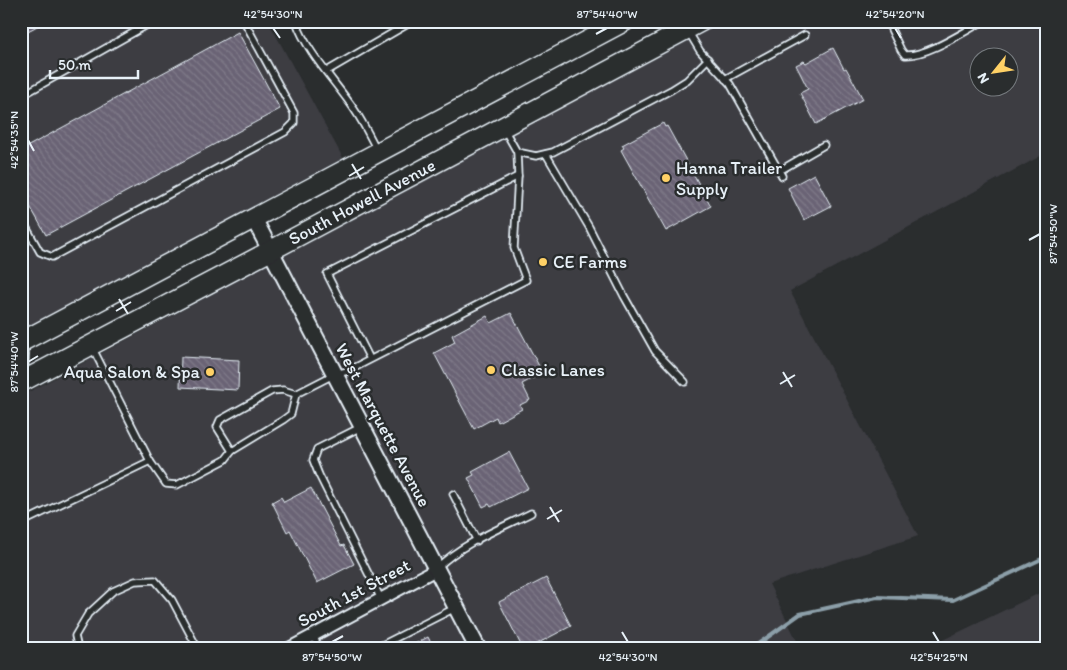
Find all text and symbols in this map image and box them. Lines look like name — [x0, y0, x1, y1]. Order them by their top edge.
text: 42°54'30"N — [243, 7, 303, 21]
text: 87°54'40"W — [576, 7, 638, 21]
text: 42°54'20"N — [866, 7, 925, 21]
scale bar — [50, 48, 138, 80]
north arrow — [970, 48, 1020, 98]
text: 50 m — [58, 56, 91, 74]
text: N — [973, 70, 993, 87]
text: 42°54'35"N — [7, 111, 21, 169]
street label: South Howell Avenue — [285, 154, 439, 250]
place label: Hanna Trailer Supply — [676, 157, 782, 200]
marker: Hanna Trailer Supply — [660, 172, 672, 184]
text: 87°54'50"W — [1046, 204, 1060, 264]
place label: CE Farms — [553, 251, 627, 273]
marker: CE Farms — [537, 256, 549, 268]
text: 87°54'40"W — [7, 331, 21, 393]
street label: West Marquette Avenue — [330, 339, 436, 511]
place label: Classic Lanes — [501, 359, 605, 381]
place label: Aqua Salon & Spa — [64, 361, 201, 383]
marker: Classic Lanes — [485, 364, 497, 376]
marker: Aqua Salon & Spa — [204, 366, 216, 378]
street label: South 1st Street — [294, 554, 414, 632]
text: 87°54'50"W — [302, 650, 362, 664]
text: 42°54'30"N — [598, 650, 658, 664]
text: 42°54'25"N — [910, 650, 968, 664]

